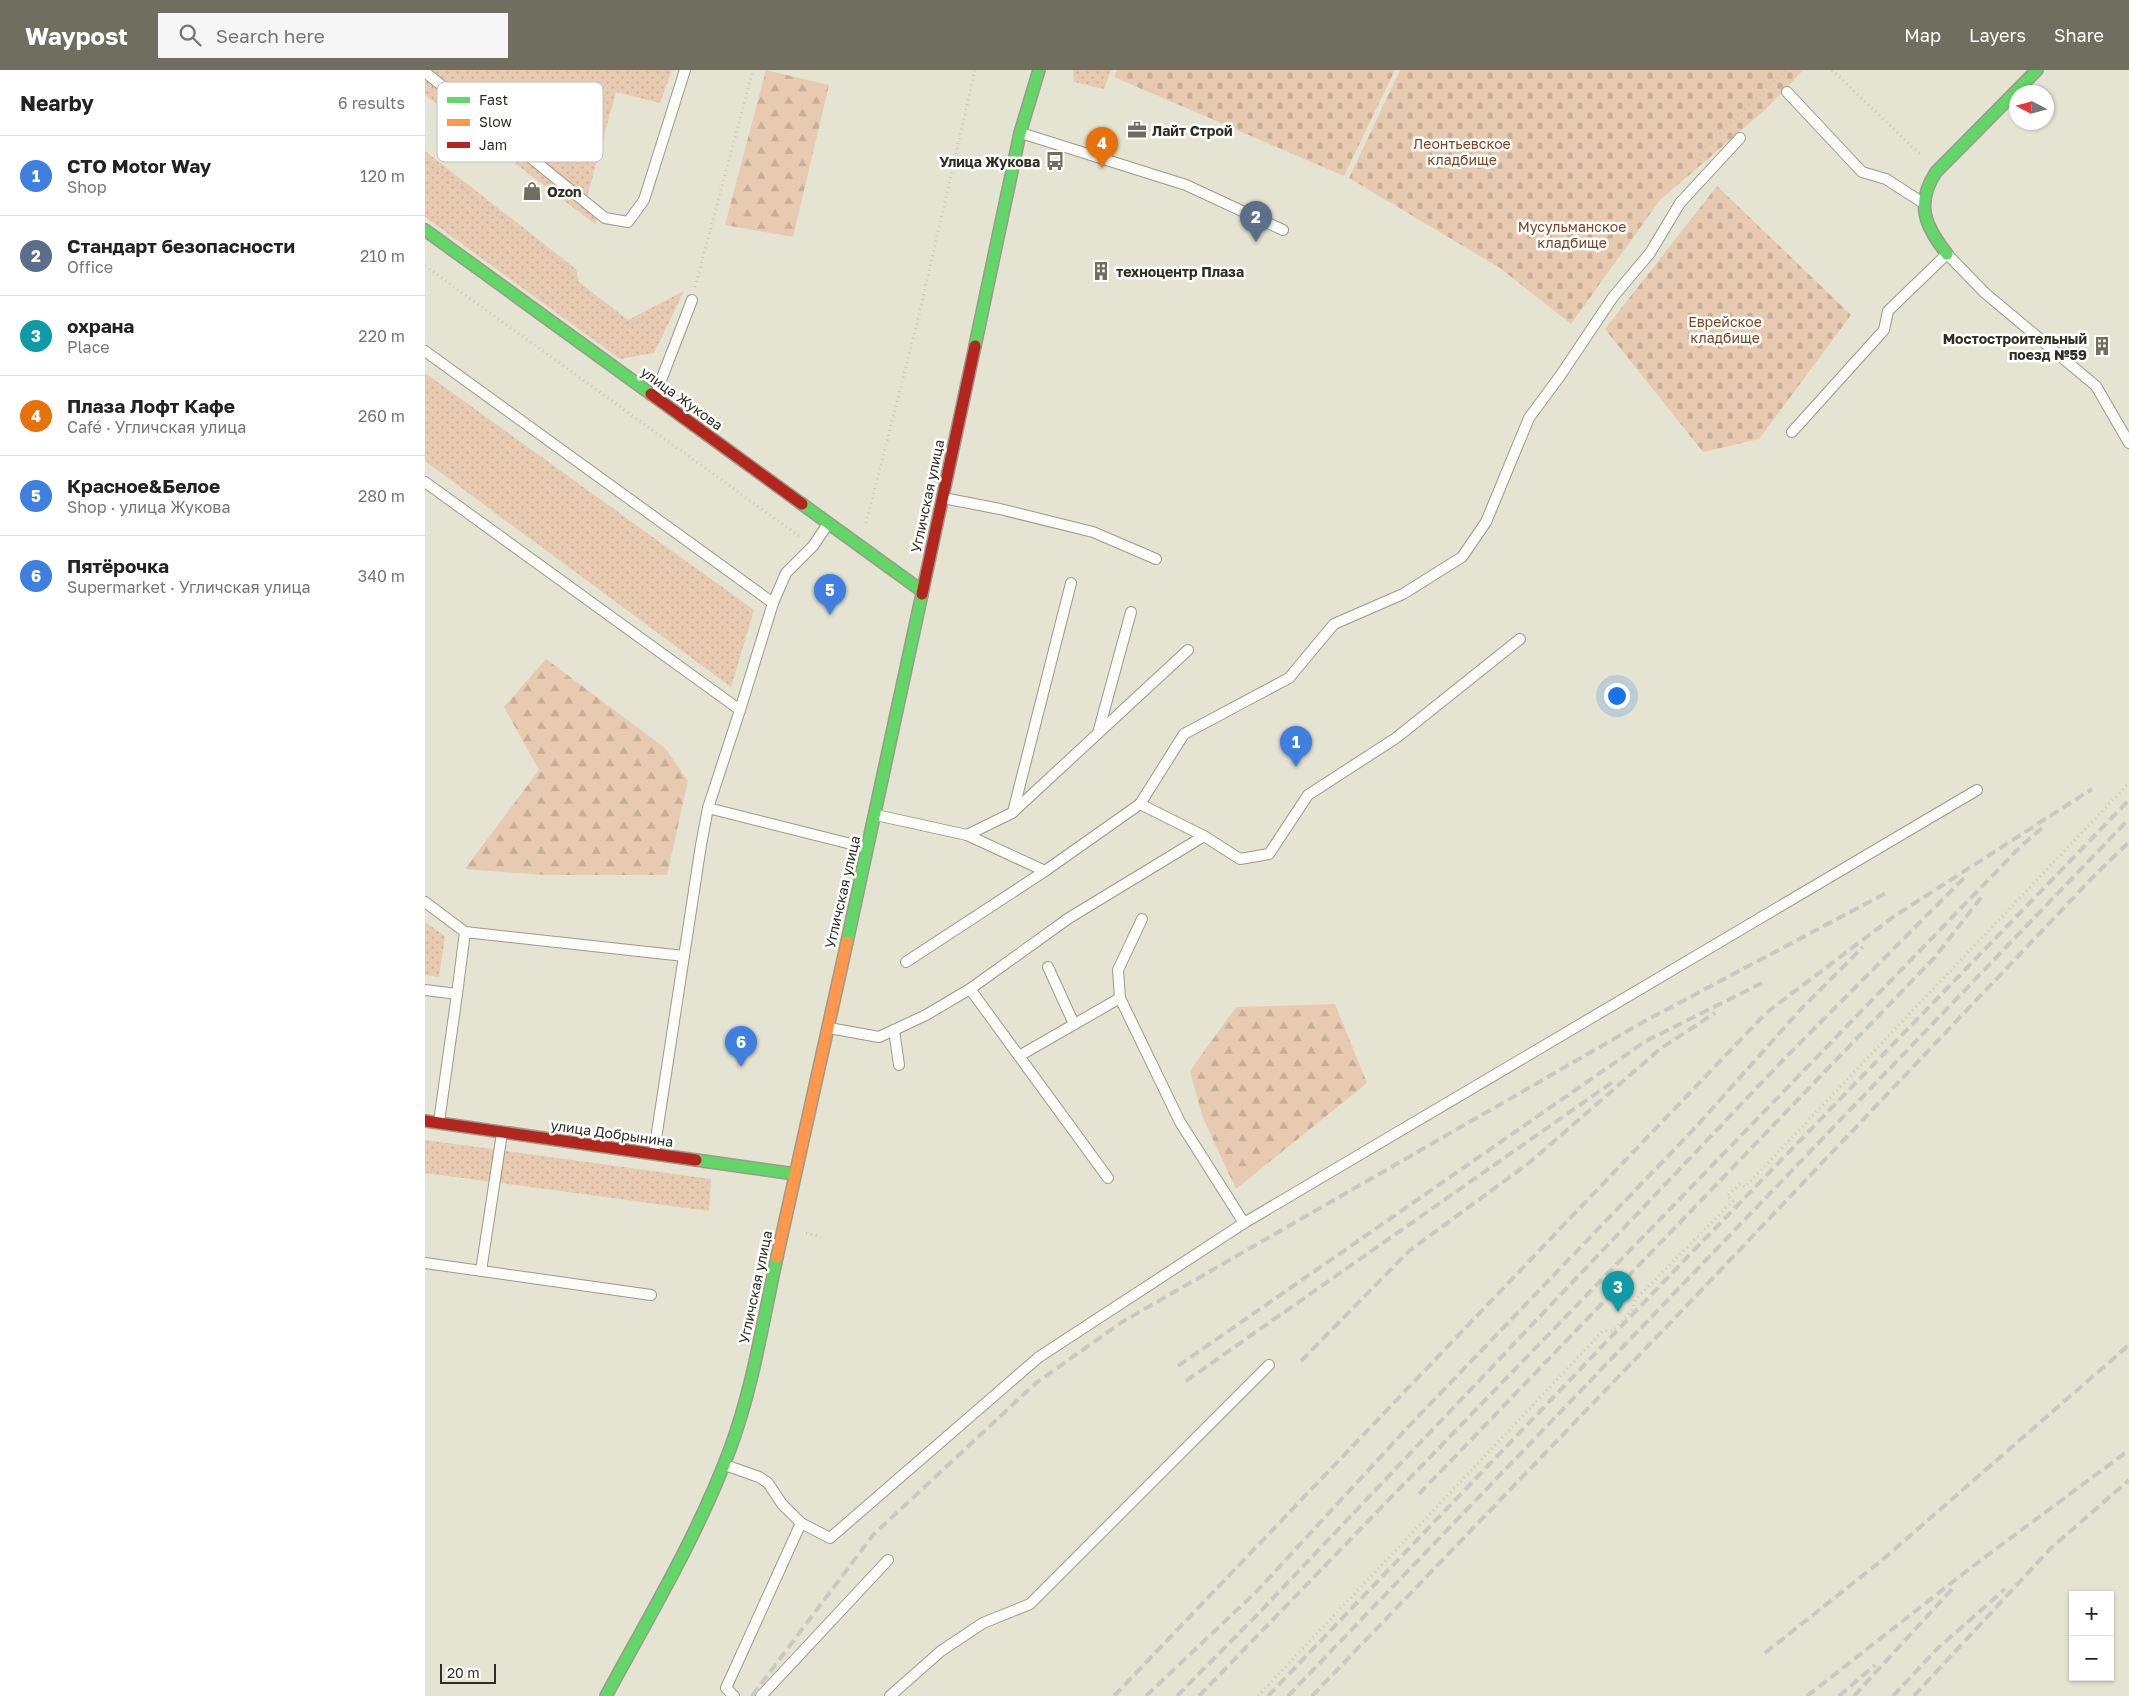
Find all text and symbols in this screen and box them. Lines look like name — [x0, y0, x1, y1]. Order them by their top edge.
search box — [158, 13, 508, 58]
text: Waypost — [25, 21, 128, 50]
icon: search — [176, 21, 204, 49]
text: Search here — [216, 24, 325, 47]
text: Map — [1904, 24, 1941, 46]
text: Layers — [1969, 24, 2026, 46]
text: Share — [2054, 24, 2104, 46]
legend — [437, 82, 603, 162]
north arrow — [2009, 85, 2054, 130]
text: Nearby — [20, 90, 94, 116]
text: Fast — [479, 91, 508, 108]
text: 6 results — [338, 93, 405, 113]
text: Slow — [479, 113, 512, 130]
office icon: Лайт Строй — [1126, 119, 1148, 141]
place label: Лайт Строй — [1152, 122, 1232, 139]
pin: 4 — [1086, 127, 1118, 168]
park label: Леонтьевское кладбище — [1413, 135, 1511, 168]
text: Jam — [479, 136, 507, 153]
bus stop icon: Улица Жукова — [1044, 150, 1066, 172]
place label: Улица Жукова — [939, 153, 1040, 170]
text: СТО Motor Way — [67, 154, 211, 177]
text: 1 — [32, 166, 40, 186]
text: 120 m — [360, 166, 405, 186]
text: Shop — [67, 177, 107, 197]
shop icon: Ozon — [521, 180, 543, 202]
place label: Ozon — [547, 183, 582, 200]
pin: 2 — [1240, 201, 1272, 242]
park label: Мусульманское кладбище — [1518, 218, 1626, 251]
text: Стандарт безопасности — [67, 234, 295, 257]
text: 2 — [31, 246, 41, 266]
text: 210 m — [360, 246, 405, 266]
text: Office — [67, 257, 113, 277]
building icon: техноцентр Плаза — [1090, 260, 1112, 282]
place label: техноцентр Плаза — [1116, 263, 1244, 280]
park label: Еврейское кладбище — [1688, 313, 1762, 346]
text: охрана — [67, 314, 134, 337]
text: 3 — [31, 326, 41, 346]
text: 220 m — [358, 326, 405, 346]
place label: Мостостроительный поезд №59 — [1943, 330, 2087, 363]
building icon: Мостостроительный поезд №59 — [2091, 335, 2113, 357]
text: Place — [67, 337, 110, 357]
street label: улица Жукова — [638, 363, 726, 433]
text: Плаза Лофт Кафе — [67, 394, 235, 417]
text: 4 — [31, 406, 41, 426]
text: 260 m — [358, 406, 405, 426]
text: Café · Угличская улица — [67, 417, 246, 437]
street label: Угличская улица — [907, 438, 947, 554]
text: Красное&Белое — [67, 474, 220, 497]
text: 5 — [31, 486, 41, 506]
text: 280 m — [358, 486, 405, 506]
text: Shop · улица Жукова — [67, 497, 230, 517]
text: Пятёрочка — [67, 554, 169, 577]
text: 6 — [31, 566, 41, 586]
text: 340 m — [358, 566, 405, 586]
pin: 5 — [814, 574, 846, 615]
text: Supermarket · Угличская улица — [67, 577, 311, 597]
your location — [1604, 683, 1630, 709]
pin: 1 — [1280, 726, 1312, 767]
street label: Угличская улица — [821, 834, 863, 950]
pin: 6 — [725, 1026, 757, 1067]
street label: улица Добрынина — [550, 1116, 674, 1150]
street label: Угличская улица — [735, 1229, 775, 1345]
pin: 3 — [1602, 1271, 1634, 1312]
map controls — [2069, 1591, 2114, 1681]
button: + — [2069, 1591, 2114, 1636]
button: − — [2069, 1636, 2114, 1681]
scale bar — [440, 1661, 496, 1684]
text: 20 m — [447, 1664, 480, 1681]

